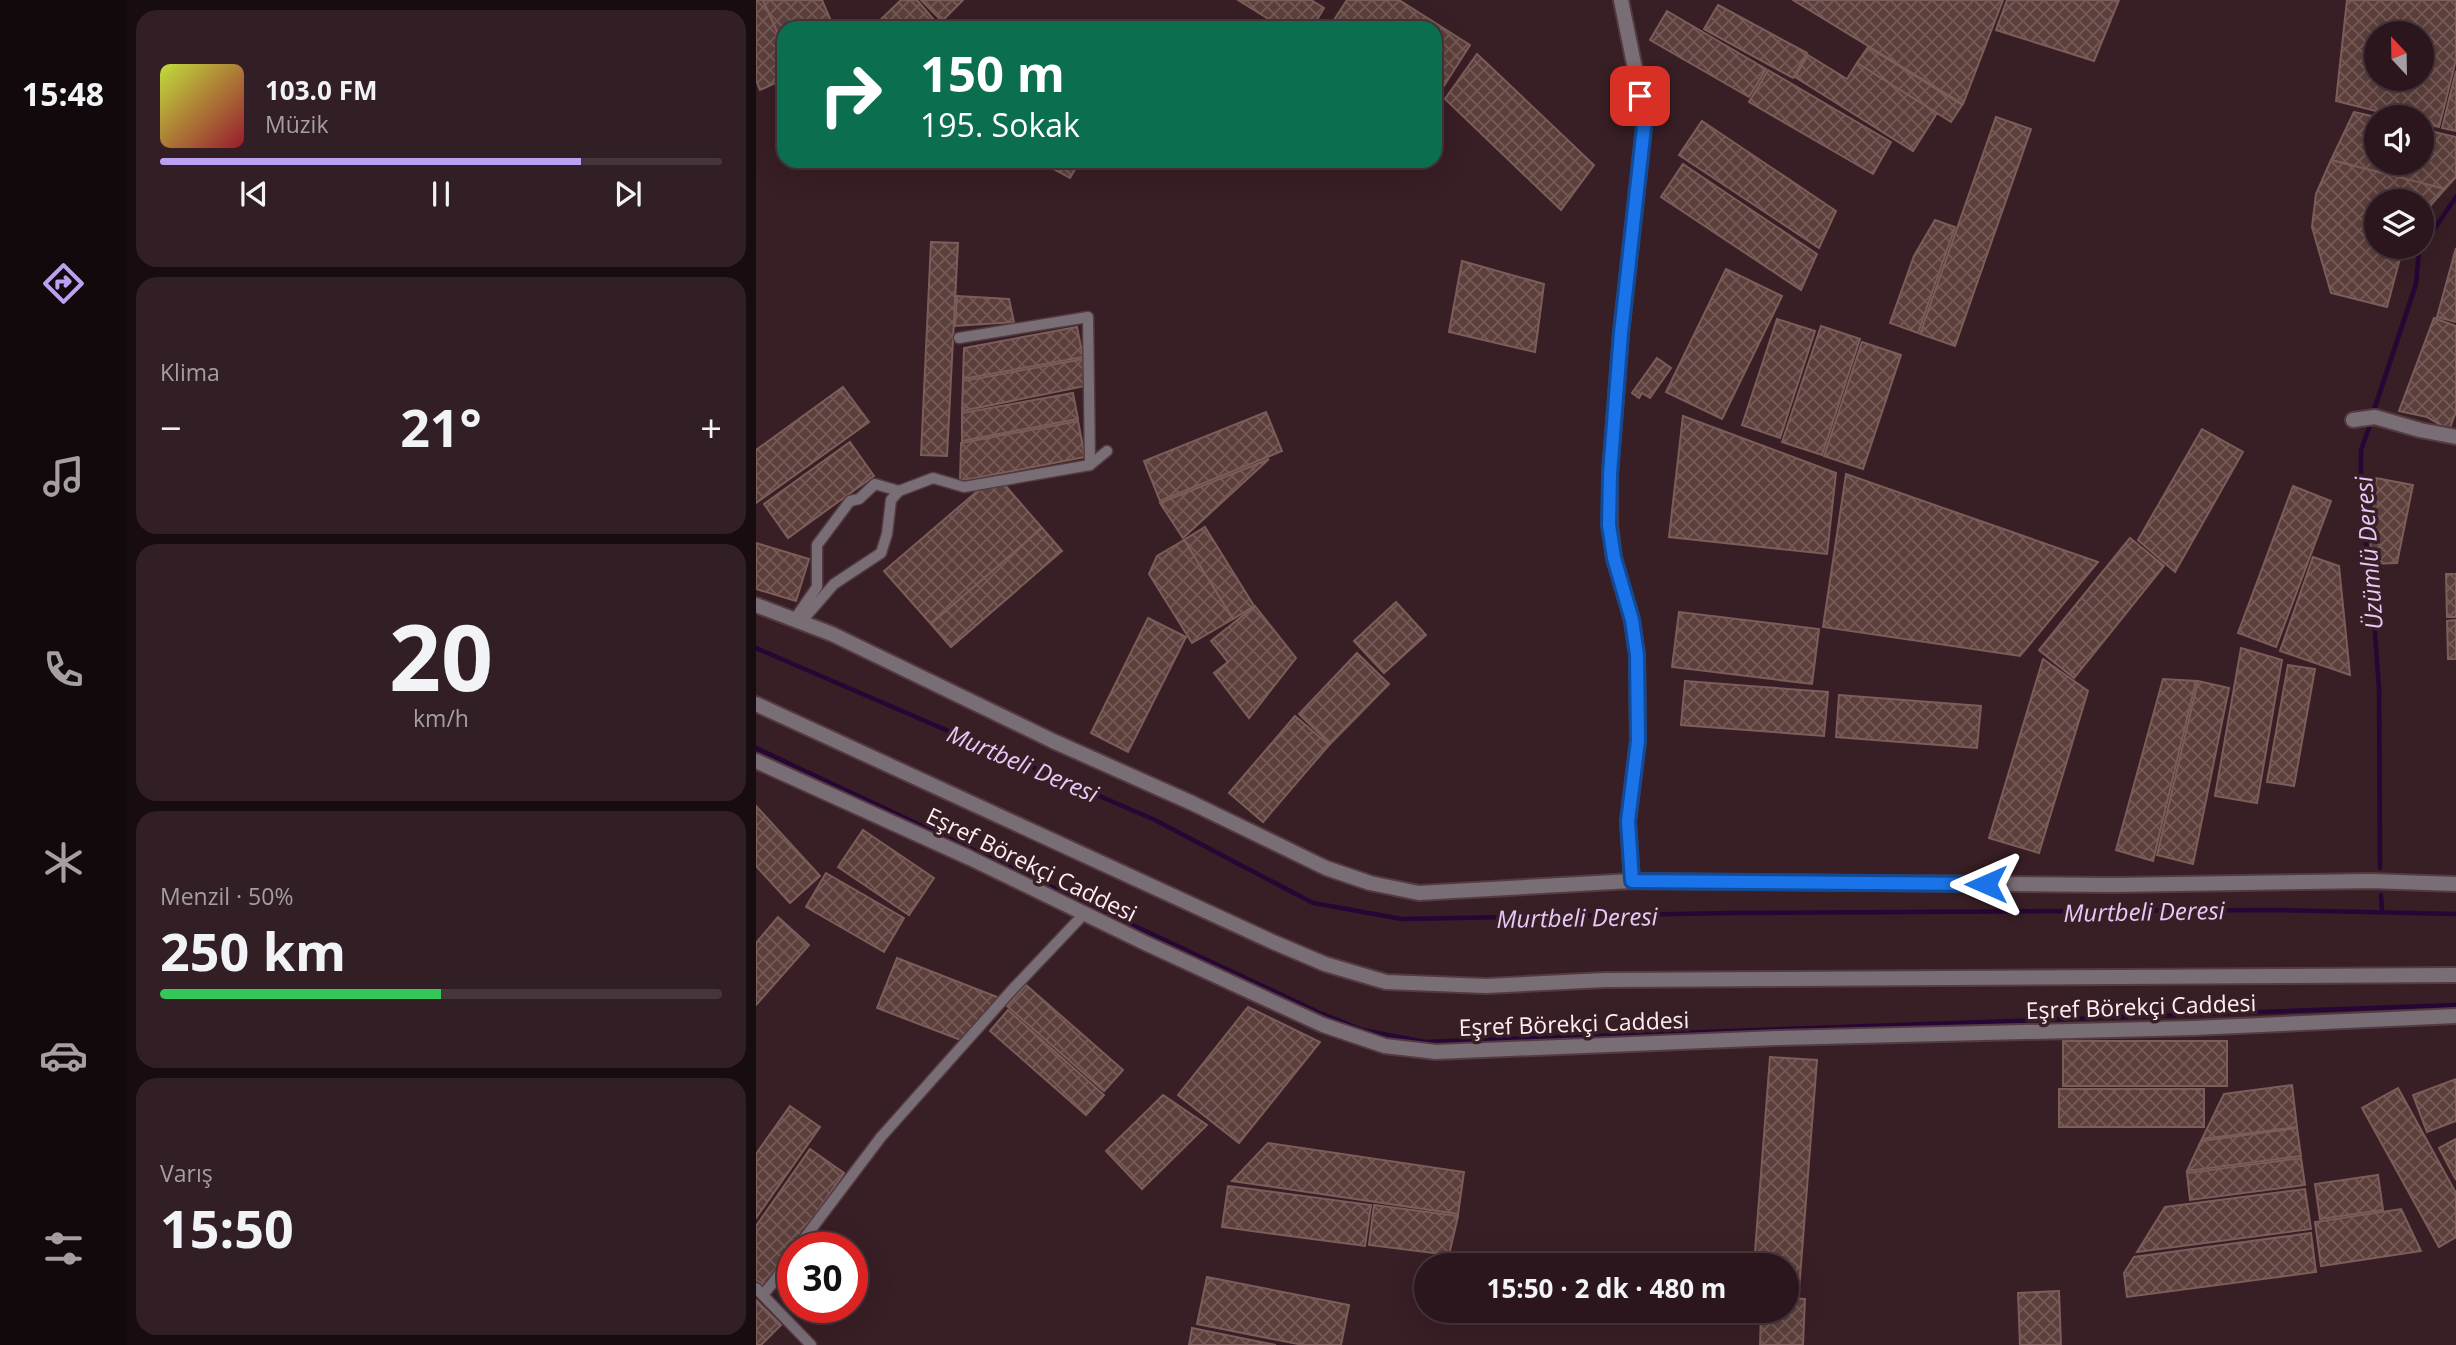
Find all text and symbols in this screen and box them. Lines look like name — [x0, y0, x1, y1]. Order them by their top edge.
north arrow — [2364, 21, 2434, 91]
map controls — [2364, 21, 2434, 259]
text: 150 m — [920, 40, 1065, 106]
icon: right — [805, 49, 896, 140]
pin — [1610, 66, 1670, 126]
text: 15:48 — [22, 72, 104, 115]
text: 103.0 FM — [265, 72, 377, 108]
icon: arrive — [1621, 77, 1659, 115]
text: 195. Sokak — [920, 103, 1080, 146]
button: sound — [2364, 105, 2434, 175]
text: Müzik — [265, 108, 328, 140]
icon: previous — [235, 175, 273, 213]
icon: pause — [422, 175, 460, 213]
icon: next — [609, 175, 647, 213]
button: layers — [2364, 189, 2434, 259]
icon: directions — [39, 259, 88, 308]
text: Klima — [160, 356, 220, 388]
text: 21° — [400, 391, 482, 462]
text: − — [160, 401, 182, 453]
text: + — [700, 401, 722, 453]
icon: music — [39, 452, 88, 501]
water label: Üzümlü Deresi — [2346, 474, 2390, 631]
text: 20 — [389, 594, 493, 718]
icon: phone — [39, 645, 88, 694]
text: km/h — [413, 702, 469, 734]
water label: Murtbeli Deresi — [942, 716, 1105, 810]
street label: Eşref Börekçi Caddesi — [921, 799, 1143, 929]
icon: climate — [39, 838, 88, 887]
position arrow — [1949, 847, 2023, 921]
text: Menzil · 50% — [160, 880, 293, 912]
water label: Murtbeli Deresi — [2063, 893, 2226, 929]
water label: Murtbeli Deresi — [1496, 899, 1659, 935]
text: 250 km — [160, 915, 346, 986]
street label: Eşref Börekçi Caddesi — [2025, 986, 2257, 1026]
street label: Eşref Börekçi Caddesi — [1458, 1003, 1690, 1043]
icon: car — [39, 1031, 88, 1080]
text: Varış — [160, 1157, 213, 1189]
text: 15:50 — [160, 1192, 294, 1263]
icon: filters — [39, 1224, 88, 1273]
speed limit sign: 30 — [777, 1232, 868, 1323]
text: 15:50 · 2 dk · 480 m — [1487, 1270, 1726, 1306]

